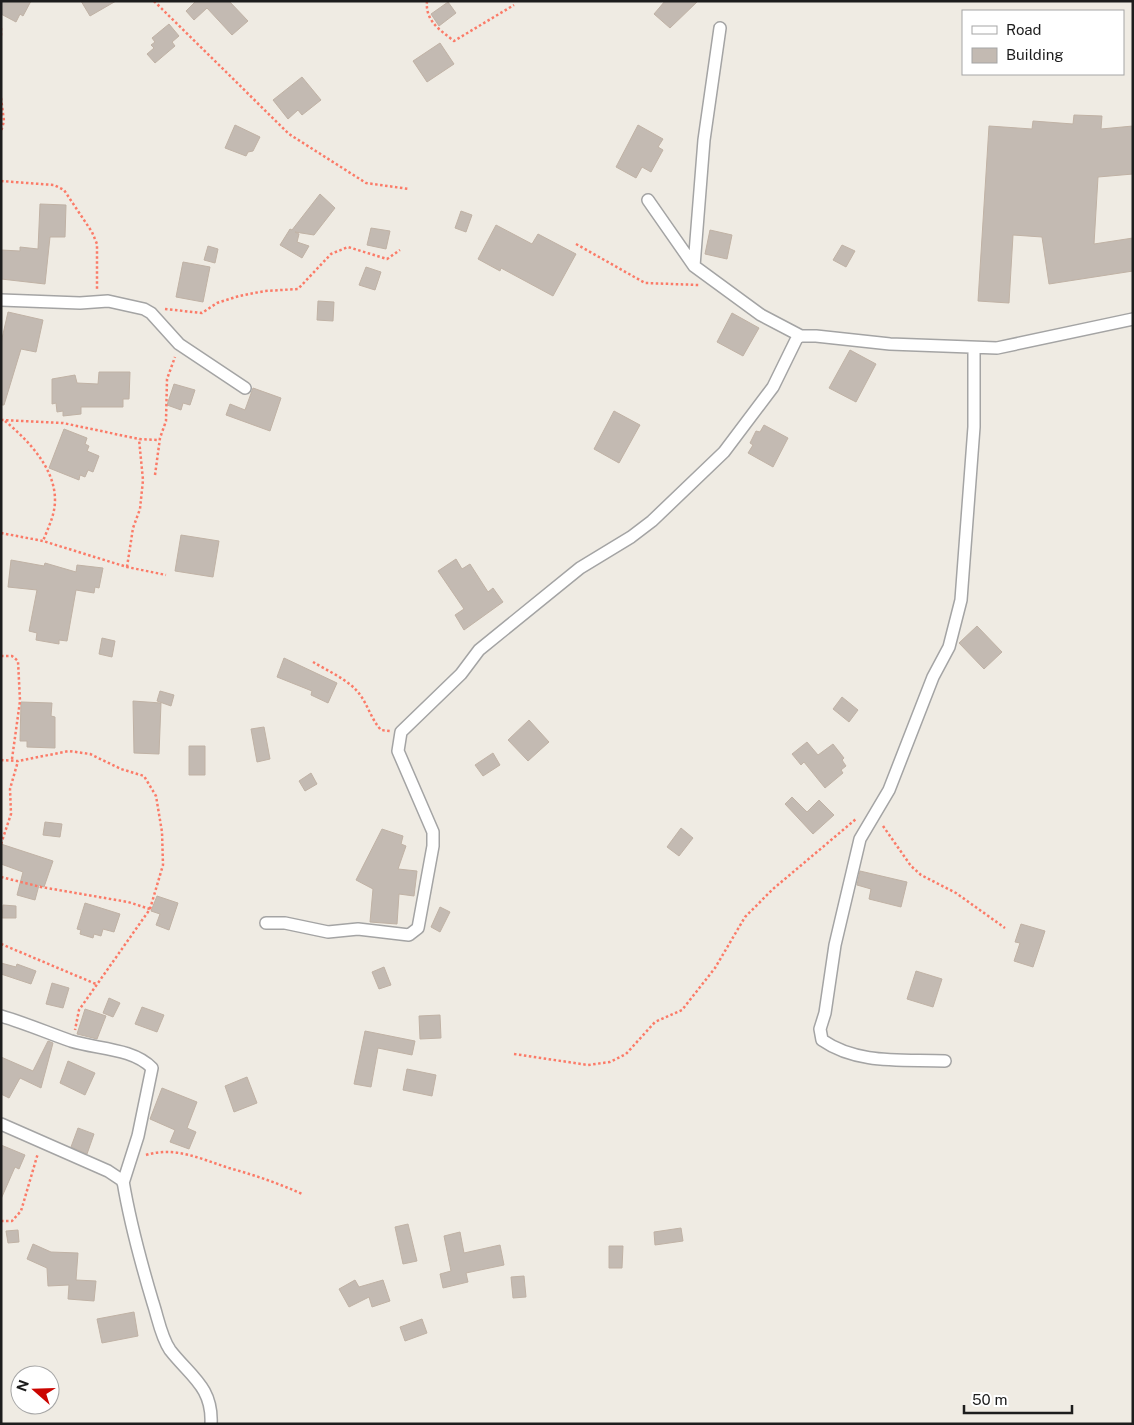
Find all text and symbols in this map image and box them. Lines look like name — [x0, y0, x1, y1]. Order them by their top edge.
legend — [962, 10, 1124, 75]
text: Road — [1006, 21, 1042, 38]
text: Building — [1006, 46, 1064, 63]
north arrow — [10, 1365, 60, 1415]
text: N — [13, 1378, 32, 1393]
scale bar — [964, 1382, 1072, 1414]
text: 50 m — [972, 1391, 1007, 1408]

